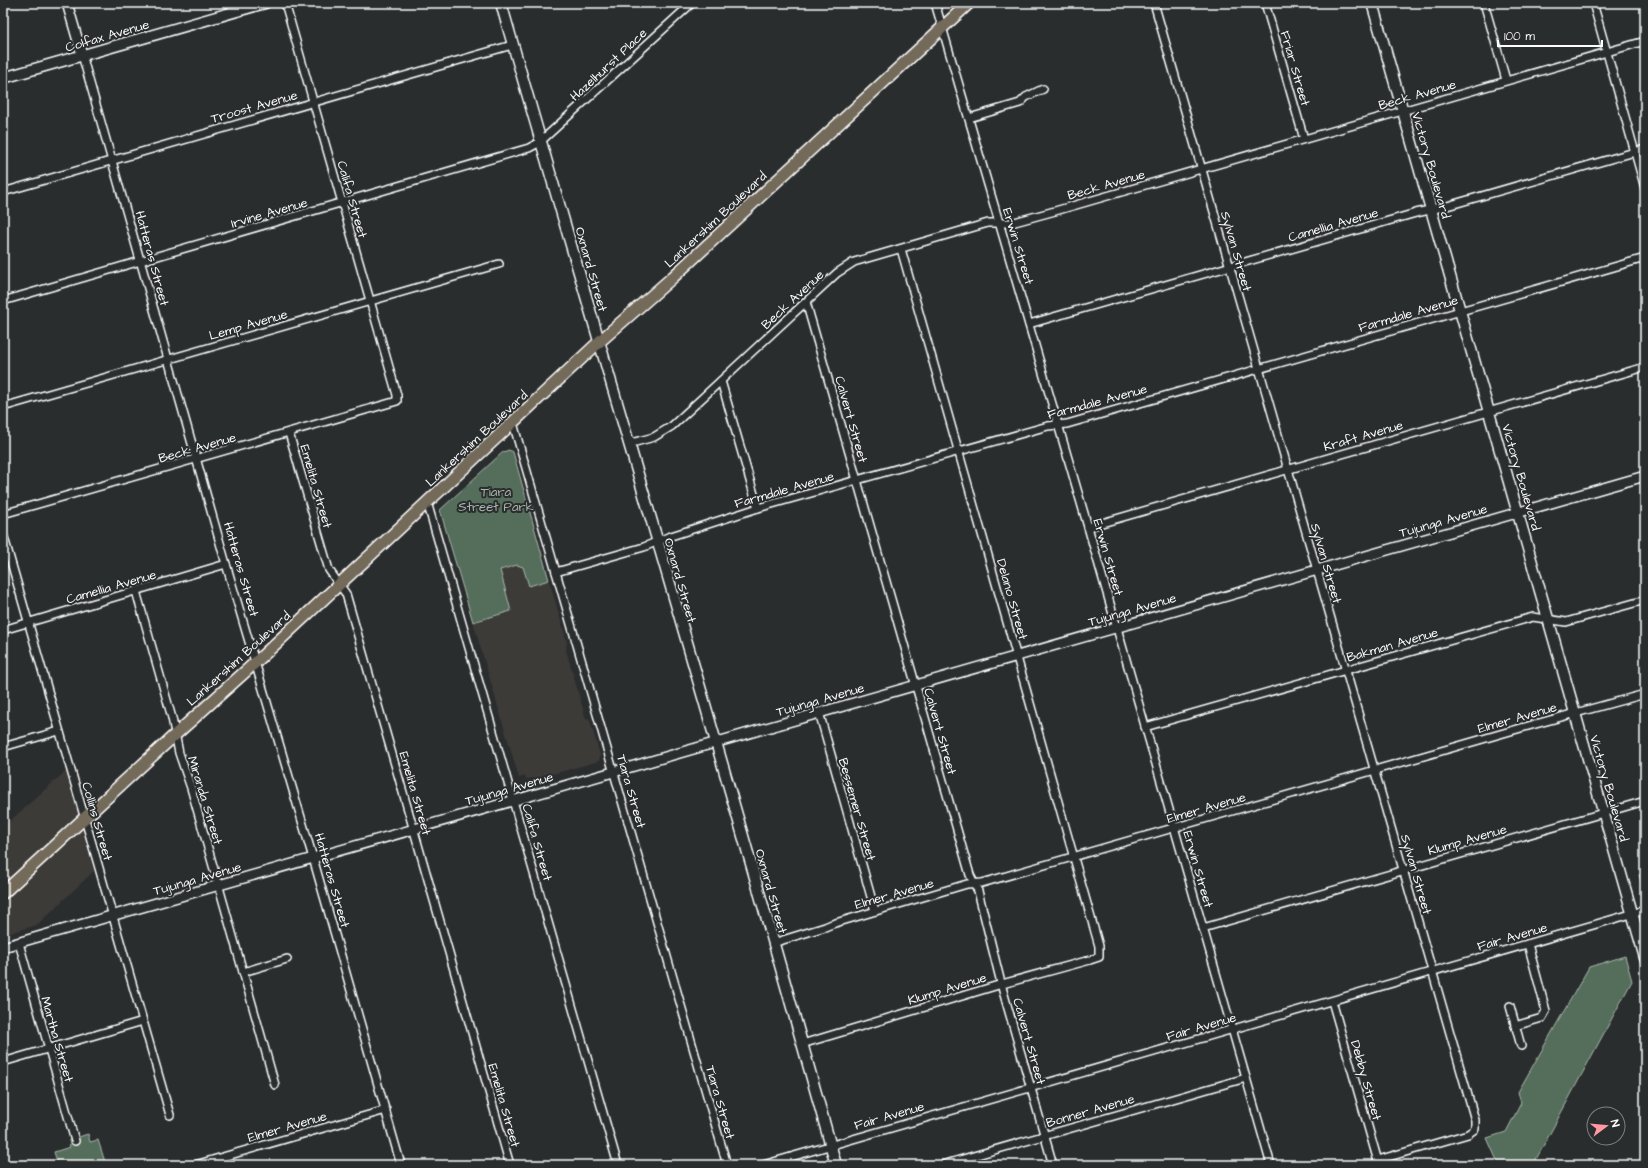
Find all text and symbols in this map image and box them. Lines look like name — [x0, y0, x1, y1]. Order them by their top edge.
street label: Colfax Avenue — [63, 15, 151, 57]
scale bar — [1498, 22, 1602, 48]
street label: Hazelhurst Place — [566, 24, 651, 105]
text: 100 m — [1504, 28, 1535, 45]
street label: Friar Street — [1276, 29, 1315, 109]
street label: Beck Avenue — [1376, 75, 1458, 115]
street label: Troost Avenue — [209, 86, 300, 128]
street label: Victory Boulevard — [1406, 110, 1455, 221]
street label: Califa Street — [332, 159, 372, 241]
street label: Beck Avenue — [1065, 165, 1147, 205]
street label: Lankershim Boulevard — [661, 167, 771, 272]
street label: Irvine Avenue — [229, 193, 310, 232]
street label: Camellia Avenue — [1286, 203, 1381, 246]
street label: Erwin Street — [998, 206, 1038, 287]
street label: Hatteras Street — [131, 209, 174, 308]
street label: Sylvan Street — [1215, 209, 1256, 294]
street label: Oxnard Street — [570, 225, 612, 314]
street label: Beck Avenue — [757, 266, 828, 334]
street label: Farmdale Avenue — [1356, 291, 1460, 337]
street label: Lemp Avenue — [207, 305, 290, 345]
street label: Calvert Street — [830, 374, 872, 465]
street label: Farmdale Avenue — [1045, 380, 1149, 424]
street label: Lankershim Boulevard — [422, 386, 532, 491]
street label: Kraft Avenue — [1321, 416, 1405, 456]
street label: Victory Boulevard — [1496, 422, 1545, 533]
street label: Beck Avenue — [156, 428, 238, 468]
street label: Emelita Street — [296, 442, 337, 531]
street label: Farmdale Avenue — [732, 467, 836, 513]
park label: Tiara Street Park — [458, 483, 534, 516]
street label: Tujunga Avenue — [1397, 500, 1490, 543]
street label: Erwin Street — [1088, 517, 1128, 599]
street label: Hatteras Street — [219, 520, 263, 619]
street label: Sylvan Street — [1305, 521, 1346, 606]
street label: Oxnard Street — [659, 536, 701, 625]
street label: Delano Street — [992, 557, 1032, 642]
street label: Camellia Avenue — [64, 565, 159, 608]
street label: Tujunga Avenue — [1086, 589, 1179, 632]
street label: Lankershim Boulevard — [183, 607, 295, 710]
street label: Bakman Avenue — [1344, 623, 1440, 667]
street label: Tujunga Avenue — [774, 679, 867, 722]
street label: Calvert Street — [919, 686, 961, 777]
street label: Elmer Avenue — [1476, 698, 1559, 738]
street label: Victory Boulevard — [1584, 733, 1633, 844]
street label: Emelita Street — [395, 749, 436, 838]
street label: Tiara Street — [612, 752, 650, 831]
street label: Miranda Street — [183, 754, 227, 847]
street label: Bessemer Street — [834, 756, 881, 863]
street label: Tujunga Avenue — [463, 768, 556, 811]
street label: Collins Street — [77, 780, 117, 863]
street label: Elmer Avenue — [1165, 788, 1248, 828]
street label: Califa Street — [517, 802, 557, 884]
street label: Klump Avenue — [1426, 820, 1509, 860]
street label: Erwin Street — [1178, 829, 1218, 911]
street label: Hatteras Street — [310, 831, 354, 930]
street label: Sylvan Street — [1395, 832, 1436, 917]
street label: Oxnard Street — [750, 847, 792, 936]
street label: Tujunga Avenue — [151, 858, 244, 901]
street label: Elmer Avenue — [853, 874, 936, 914]
street label: Fair Avenue — [1475, 918, 1549, 956]
street label: Klump Avenue — [906, 968, 989, 1009]
street label: Martha Street — [36, 994, 78, 1085]
street label: Calvert Street — [1008, 996, 1050, 1087]
street label: Fair Avenue — [1164, 1008, 1238, 1046]
street label: Debby Street — [1345, 1038, 1386, 1123]
street label: Emelita Street — [484, 1061, 525, 1150]
street label: Tiara Street — [701, 1063, 739, 1142]
street label: Bonner Avenue — [1044, 1090, 1137, 1132]
street label: Fair Avenue — [852, 1097, 926, 1135]
north arrow — [1586, 1106, 1626, 1146]
street label: Elmer Avenue — [246, 1107, 329, 1147]
text: N — [1607, 1118, 1623, 1129]

